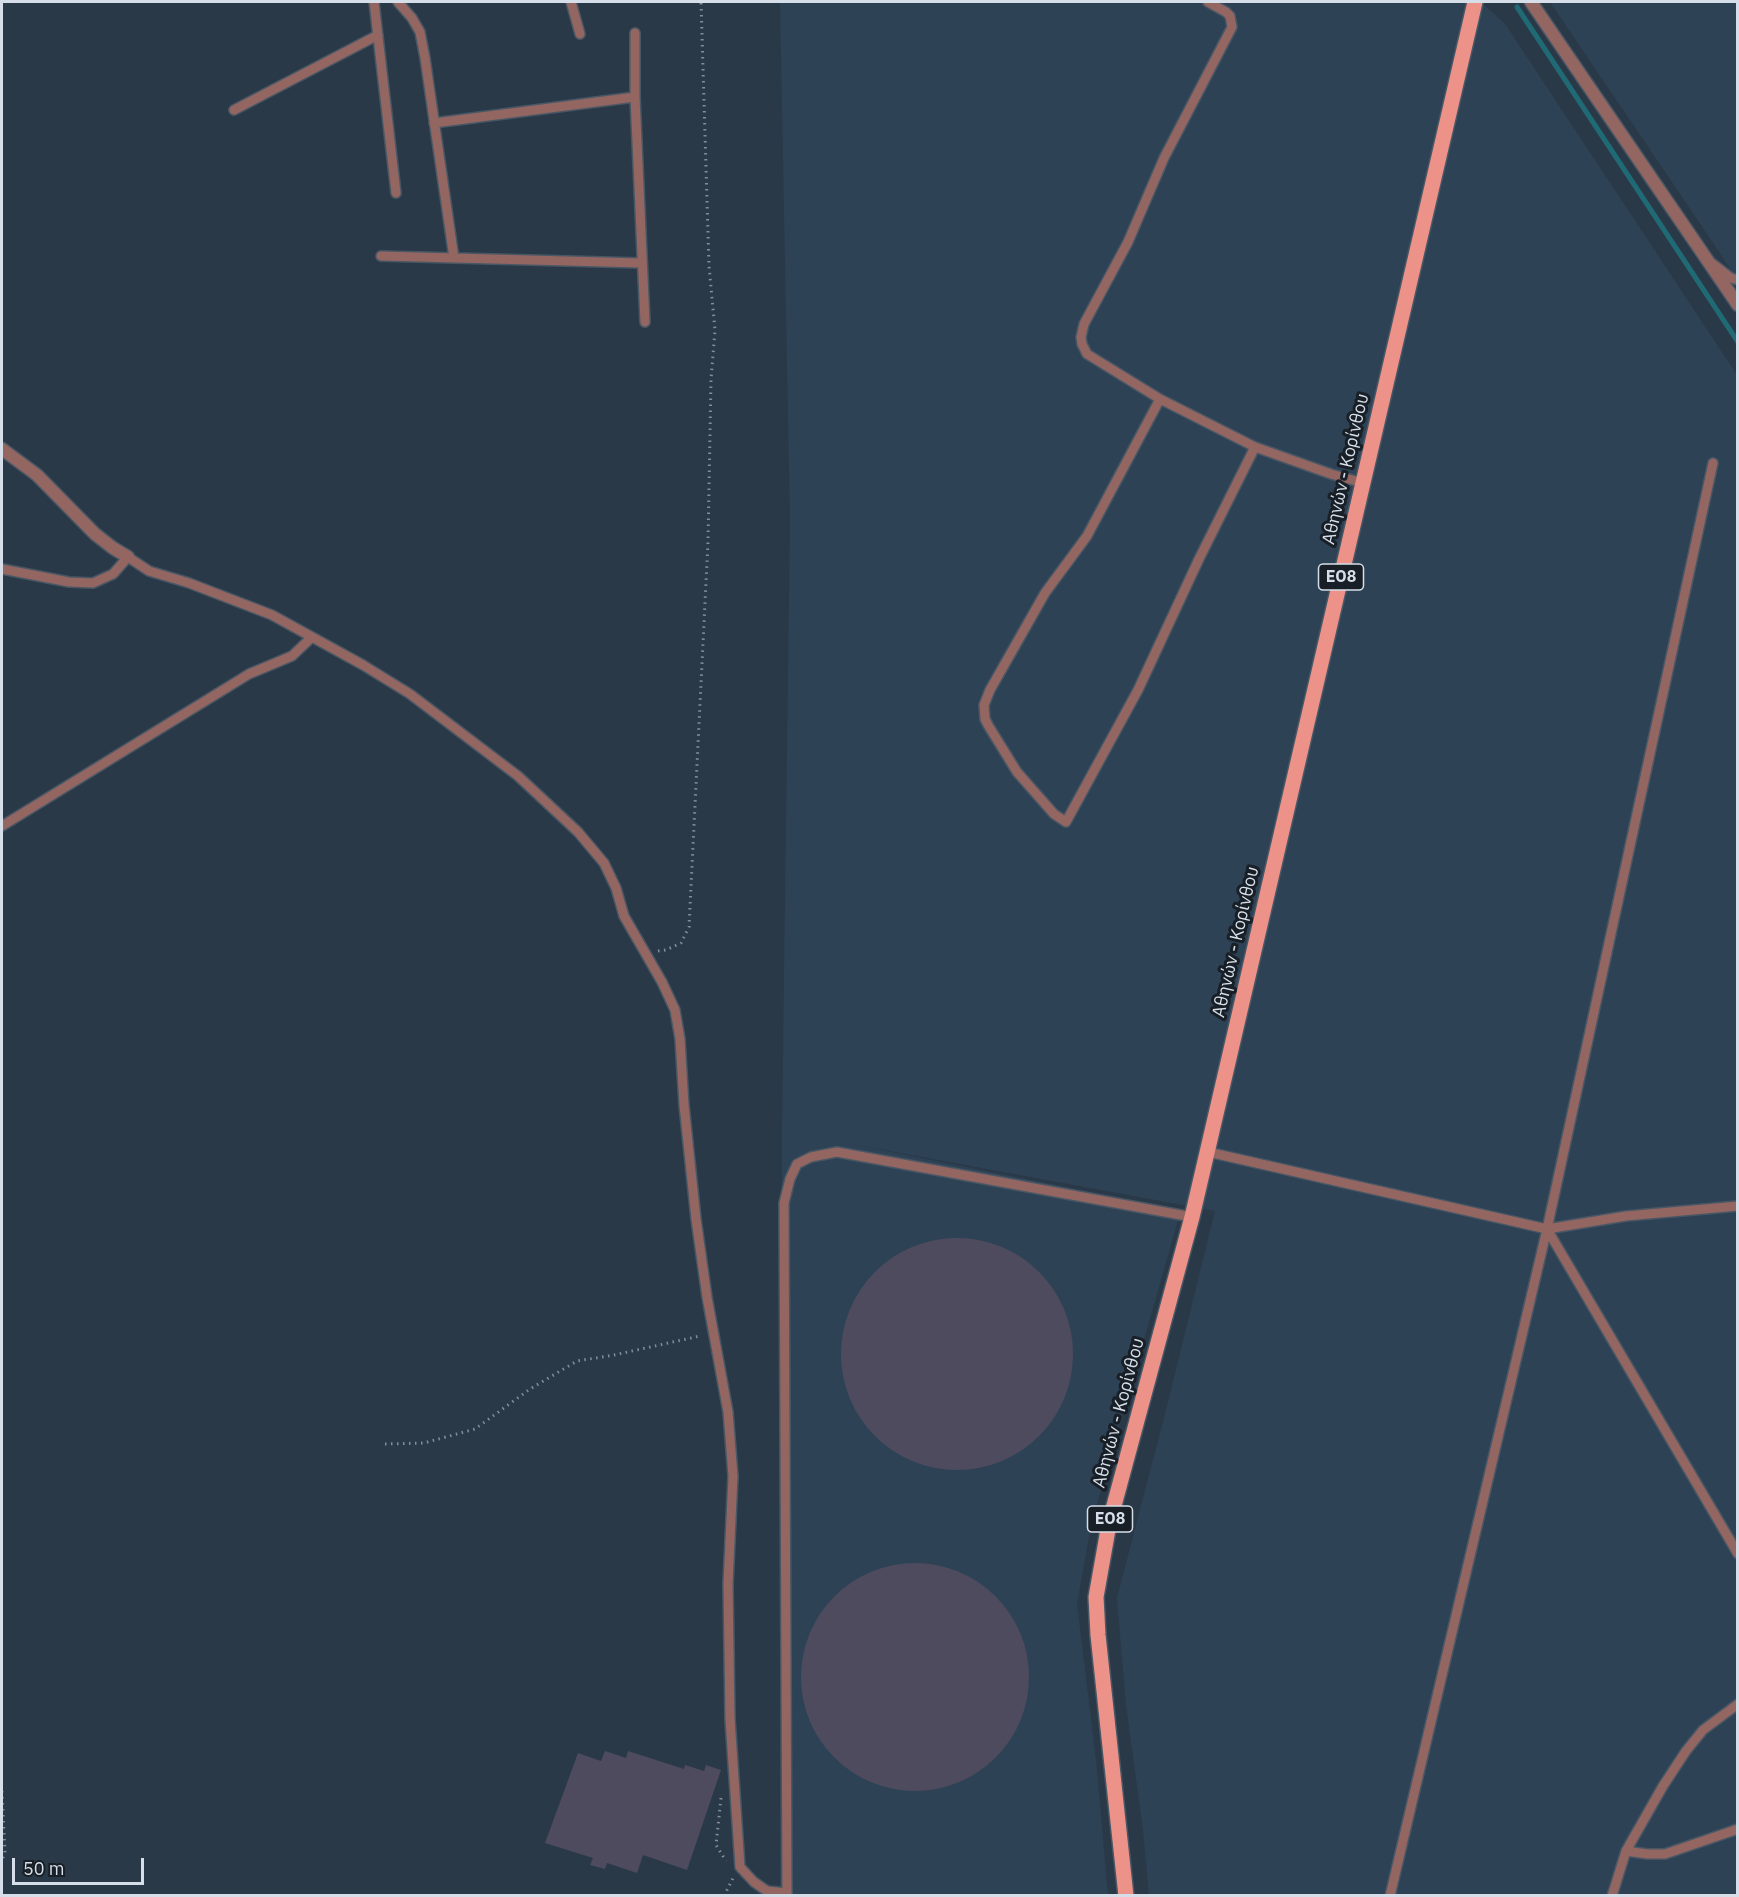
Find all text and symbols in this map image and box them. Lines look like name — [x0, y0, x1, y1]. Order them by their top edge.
street label: Αθηνών - Κορίνθου — [1318, 391, 1374, 547]
road number: ΕΟ8 — [1318, 564, 1364, 590]
street label: Αθηνών - Κορίνθου — [1208, 864, 1264, 1020]
street label: Αθηνών - Κορίνθου — [1089, 1336, 1149, 1490]
road number: ΕΟ8 — [1088, 1506, 1132, 1532]
scale bar — [15, 1846, 147, 1884]
text: 50 m — [23, 1857, 65, 1880]

